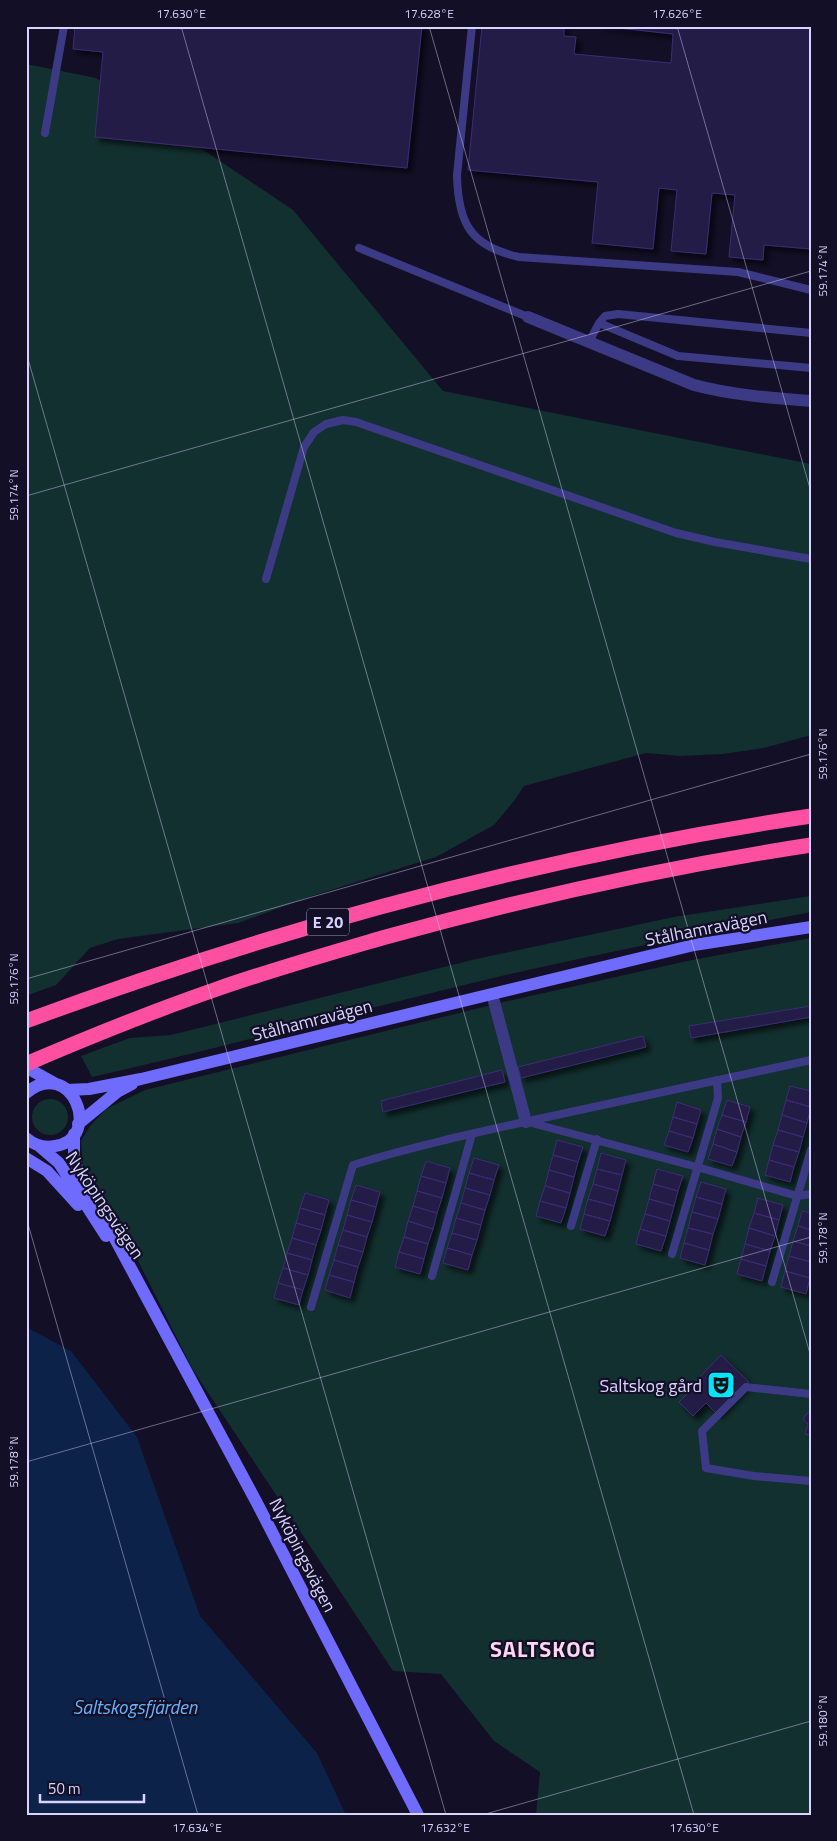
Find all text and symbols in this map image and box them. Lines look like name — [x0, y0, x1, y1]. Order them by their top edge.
text: 17.630°E — [156, 4, 206, 23]
text: 17.628°E — [404, 4, 454, 23]
text: 17.626°E — [652, 4, 702, 23]
text: 59.174°N — [813, 245, 832, 297]
text: 59.174°N — [4, 469, 23, 521]
text: 59.176°N — [813, 728, 832, 780]
street label: Stålhamravägen — [643, 903, 769, 953]
road number: E 20 — [307, 909, 349, 936]
text: 59.176°N — [4, 953, 23, 1005]
street label: Stålhamravägen — [249, 992, 375, 1048]
street label: Nyköpingsvägen — [59, 1146, 151, 1264]
text: 59.178°N — [813, 1212, 832, 1264]
theatre icon: Saltskog gård — [706, 1370, 736, 1400]
place label: Saltskog gård — [599, 1372, 702, 1399]
text: 59.178°N — [4, 1436, 23, 1488]
street label: Nyköpingsvägen — [263, 1493, 343, 1617]
district label: SALTSKOG — [490, 1632, 596, 1666]
water label: Saltskogsfjärden — [73, 1692, 198, 1721]
text: 59.180°N — [813, 1695, 832, 1747]
scale bar — [40, 1771, 144, 1803]
text: 50 m — [48, 1777, 81, 1800]
text: 17.634°E — [172, 1818, 222, 1837]
text: 17.632°E — [420, 1818, 470, 1837]
text: 17.630°E — [669, 1818, 719, 1837]

